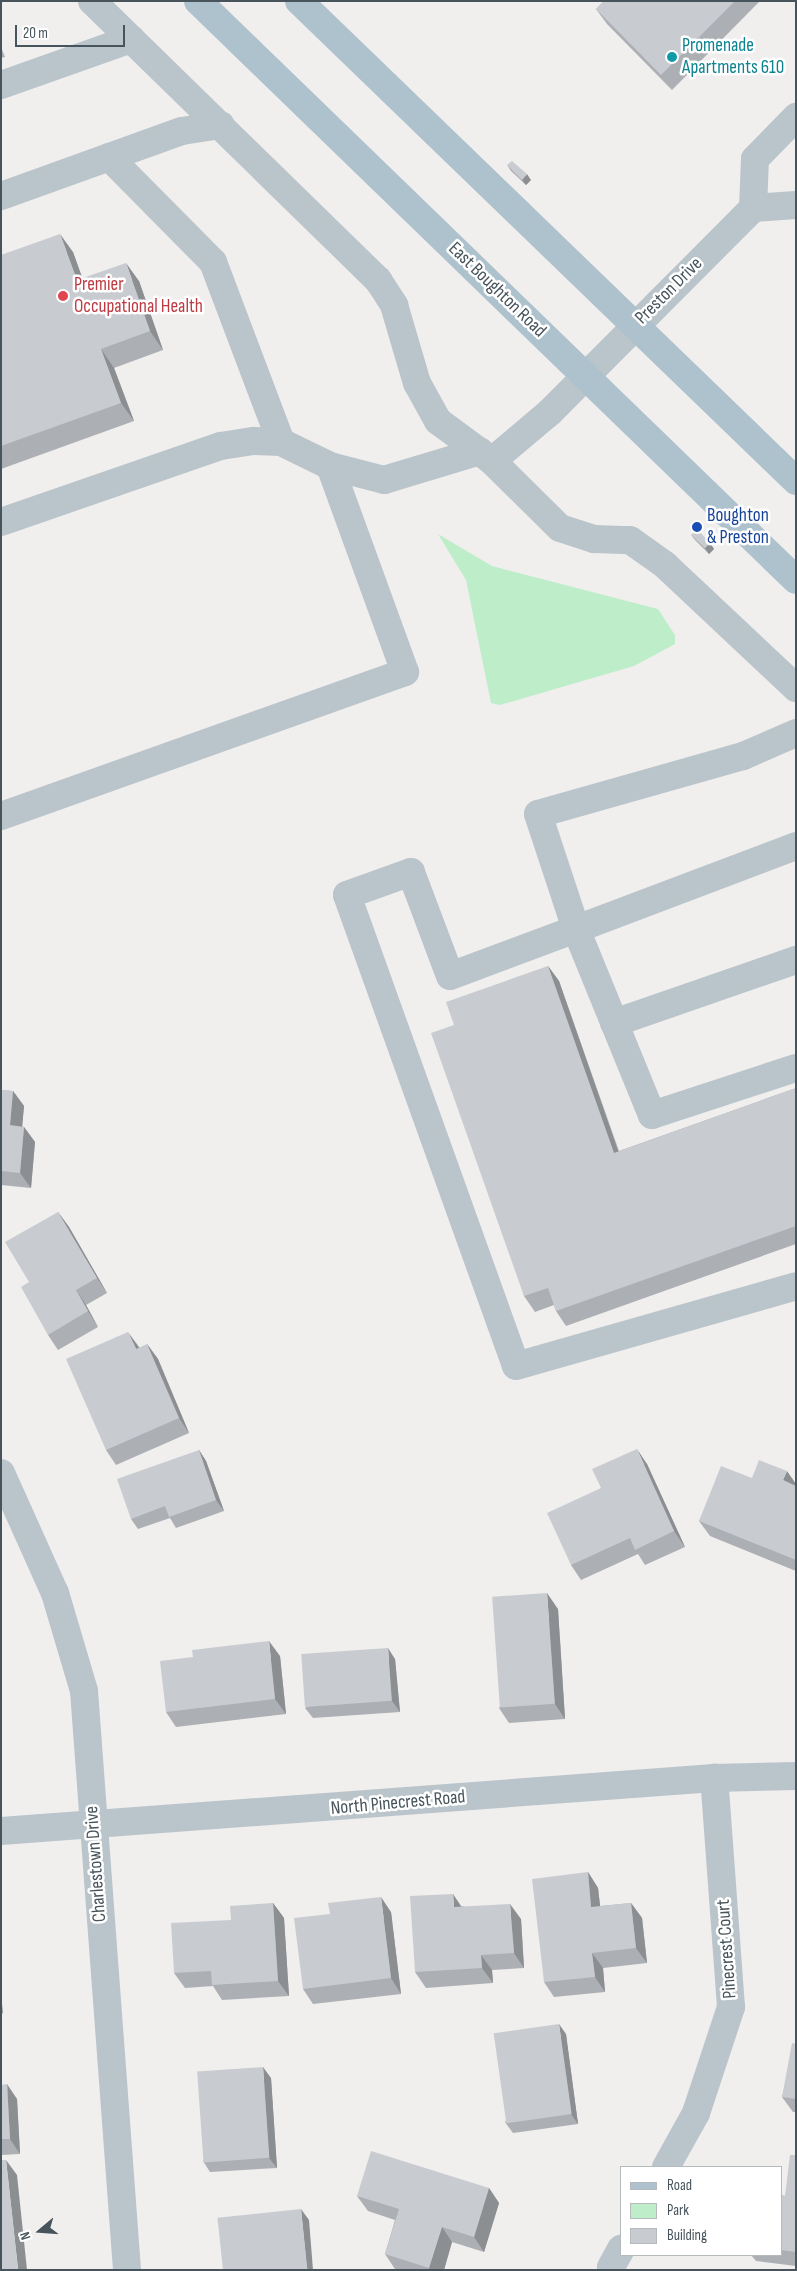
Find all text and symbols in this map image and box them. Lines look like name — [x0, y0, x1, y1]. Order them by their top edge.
scale bar — [18, 15, 128, 47]
text: 20 m — [23, 24, 48, 43]
place label: Promenade Apartments 610 — [682, 35, 784, 79]
marker: Promenade Apartments 610 — [666, 51, 678, 63]
street label: East Boughton Road — [443, 238, 551, 342]
street label: Preston Drive — [631, 253, 707, 329]
place label: Premier Occupational Health — [74, 274, 203, 318]
marker: Premier Occupational Health — [56, 289, 70, 303]
place label: Boughton & Preston — [707, 505, 769, 549]
marker: Boughton & Preston — [691, 521, 703, 533]
street label: North Pinecrest Road — [330, 1786, 466, 1820]
street label: Charlestown Drive — [81, 1805, 111, 1923]
street label: Pinecrest Court — [712, 1899, 742, 1999]
legend — [620, 2166, 782, 2256]
text: Road — [667, 2176, 692, 2195]
text: Park — [667, 2201, 689, 2220]
north arrow — [15, 2206, 65, 2256]
text: Building — [667, 2226, 707, 2245]
text: N — [16, 2230, 35, 2242]

